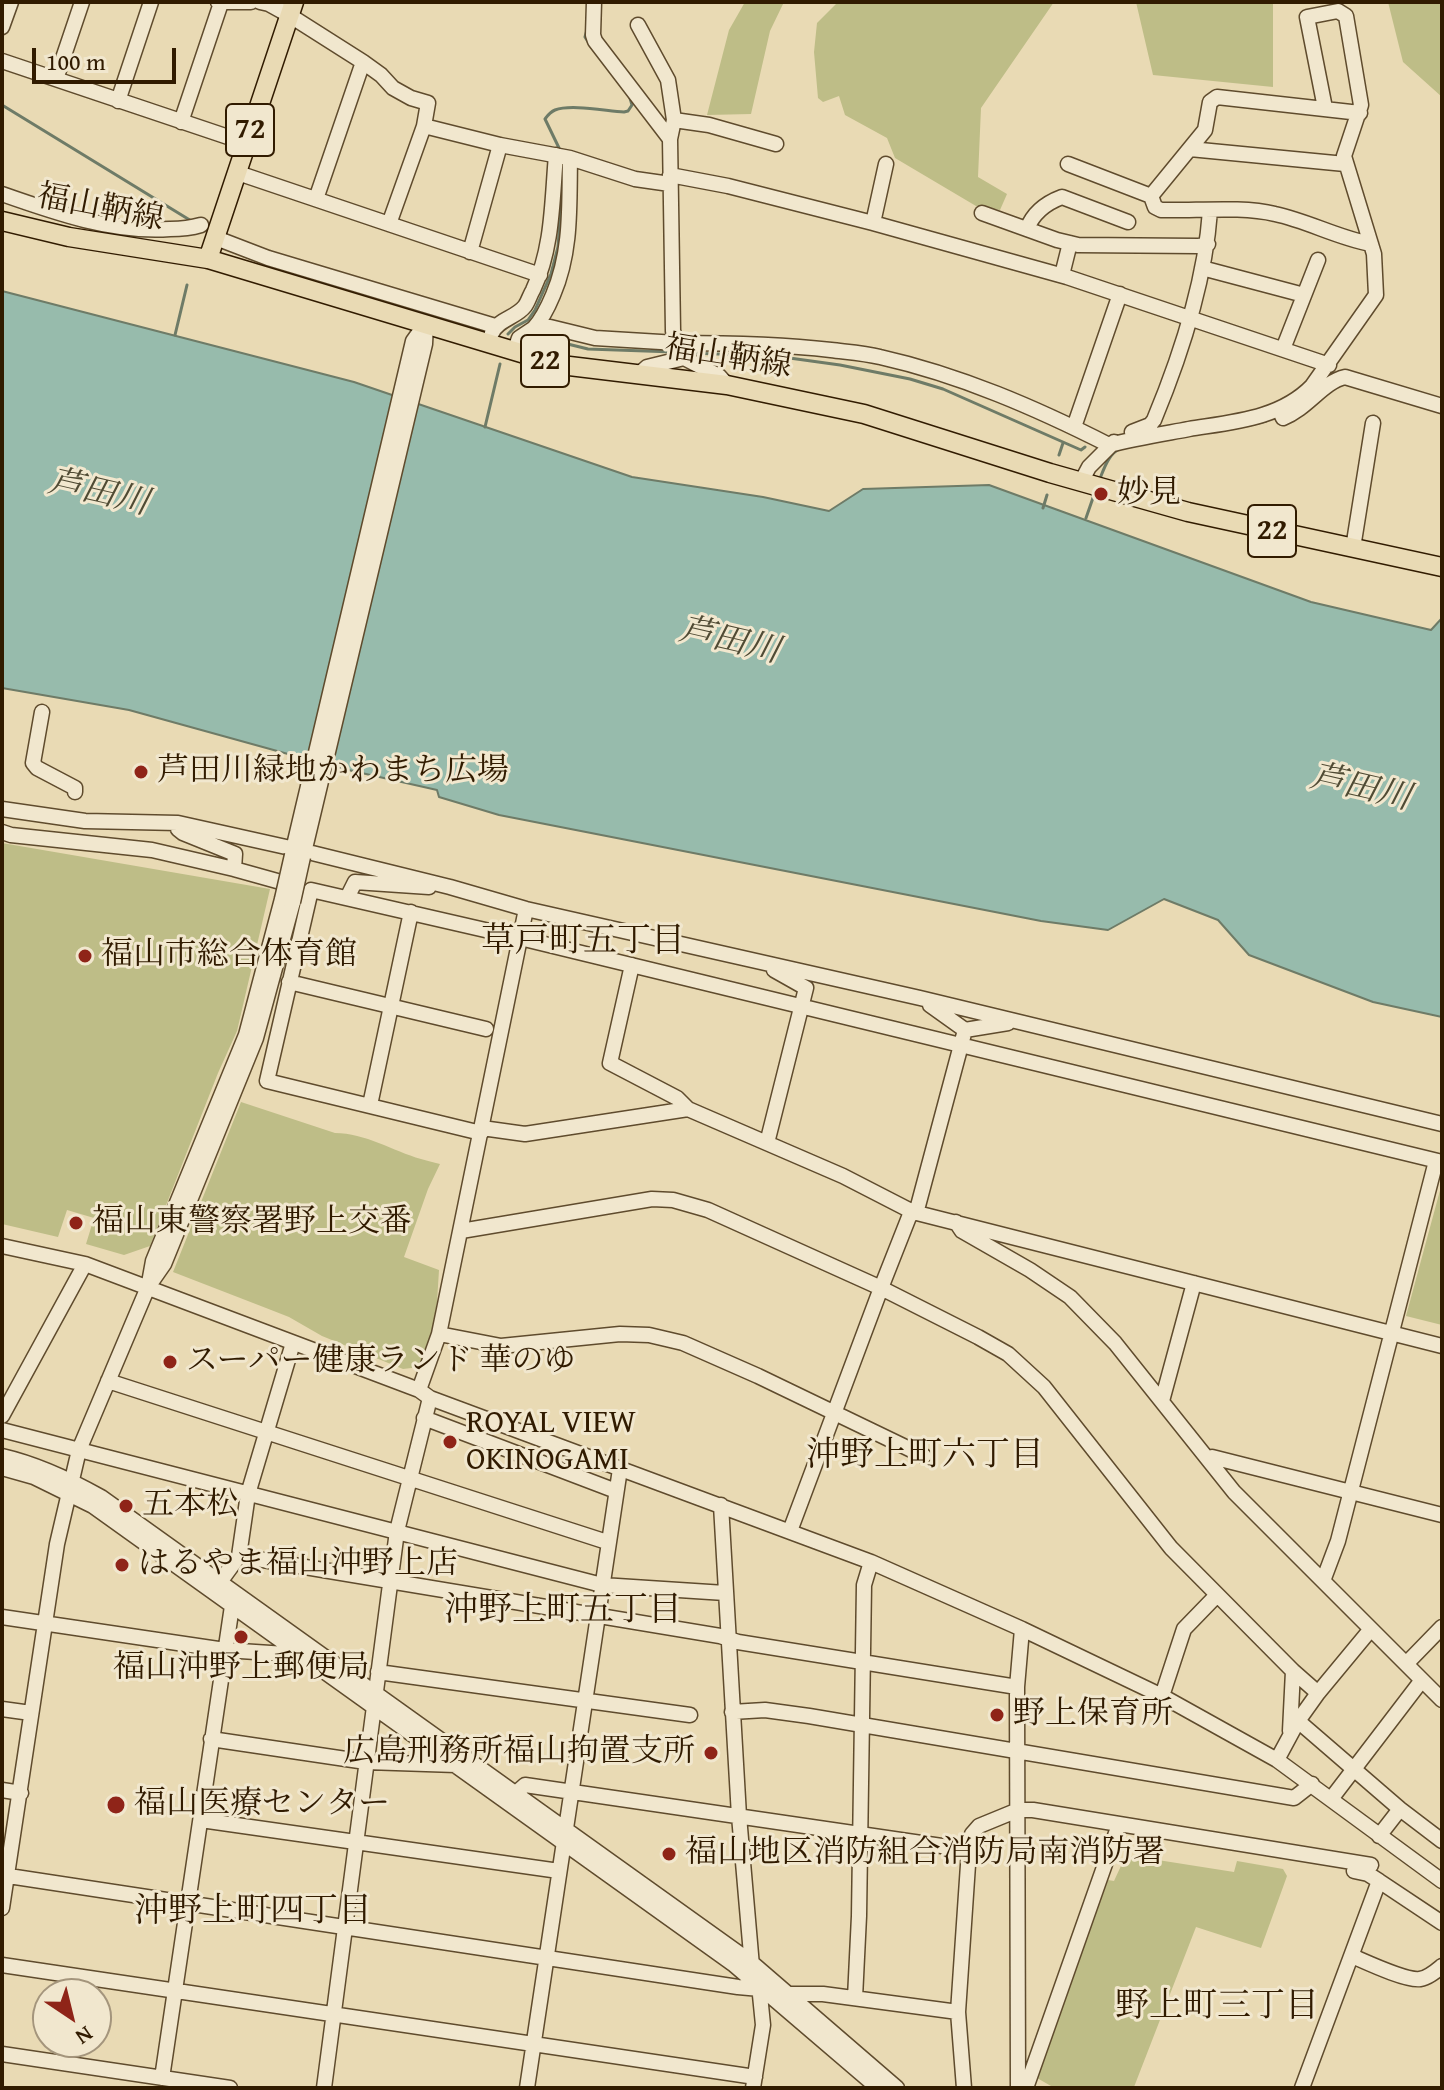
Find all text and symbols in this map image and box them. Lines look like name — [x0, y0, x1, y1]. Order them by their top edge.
scale bar — [36, 32, 180, 82]
text: 100 m — [46, 44, 106, 79]
road number: 72 — [226, 104, 274, 156]
street label: 福山鞆線 — [34, 178, 166, 240]
street label: 福山鞆線 — [662, 329, 794, 387]
road number: 22 — [521, 335, 569, 387]
water label: 芦田川 — [44, 463, 152, 525]
place label: 妙見 — [1117, 475, 1181, 513]
marker: 妙見 — [1092, 485, 1110, 503]
road number: 22 — [1248, 505, 1296, 557]
water label: 芦田川 — [675, 611, 783, 673]
place label: 芦田川緑地かわまち広場 — [157, 753, 509, 791]
water label: 芦田川 — [1306, 758, 1414, 820]
marker: 芦田川緑地かわまち広場 — [132, 763, 150, 781]
district label: 草戸町五丁目 — [481, 922, 685, 962]
place label: 福山市総合体育館 — [101, 937, 357, 975]
marker: 福山市総合体育館 — [76, 947, 94, 965]
place label: 福山東警察署野上交番 — [92, 1204, 412, 1242]
marker: 福山東警察署野上交番 — [67, 1214, 85, 1232]
place label: スーパー健康ランド 華のゆ — [186, 1343, 575, 1381]
marker: スーパー健康ランド 華のゆ — [161, 1353, 179, 1371]
place label: ROYAL VIEW OKINOGAMI — [466, 1405, 636, 1480]
marker: ROYAL VIEW OKINOGAMI — [441, 1433, 459, 1451]
district label: 沖野上町六丁目 — [806, 1436, 1044, 1476]
place label: 五本松 — [142, 1487, 238, 1525]
marker: 五本松 — [117, 1497, 135, 1515]
place label: はるやま福山沖野上店 — [138, 1546, 458, 1584]
marker: はるやま福山沖野上店 — [113, 1556, 131, 1574]
district label: 沖野上町五丁目 — [444, 1591, 682, 1631]
marker: 福山沖野上郵便局 — [232, 1628, 250, 1646]
place label: 福山沖野上郵便局 — [113, 1650, 369, 1688]
place label: 野上保育所 — [1013, 1696, 1173, 1734]
marker: 野上保育所 — [988, 1706, 1006, 1724]
place label: 広島刑務所福山拘置支所 — [343, 1734, 695, 1772]
marker: 広島刑務所福山拘置支所 — [702, 1744, 720, 1762]
place label: 福山医療センター — [134, 1786, 390, 1824]
marker: 福山医療センター — [105, 1794, 127, 1816]
place label: 福山地区消防組合消防局南消防署 — [685, 1835, 1165, 1873]
marker: 福山地区消防組合消防局南消防署 — [660, 1845, 678, 1863]
district label: 沖野上町四丁目 — [134, 1892, 372, 1932]
north arrow — [32, 1978, 112, 2058]
district label: 野上町三丁目 — [1115, 1987, 1319, 2027]
text: N — [69, 2019, 100, 2053]

